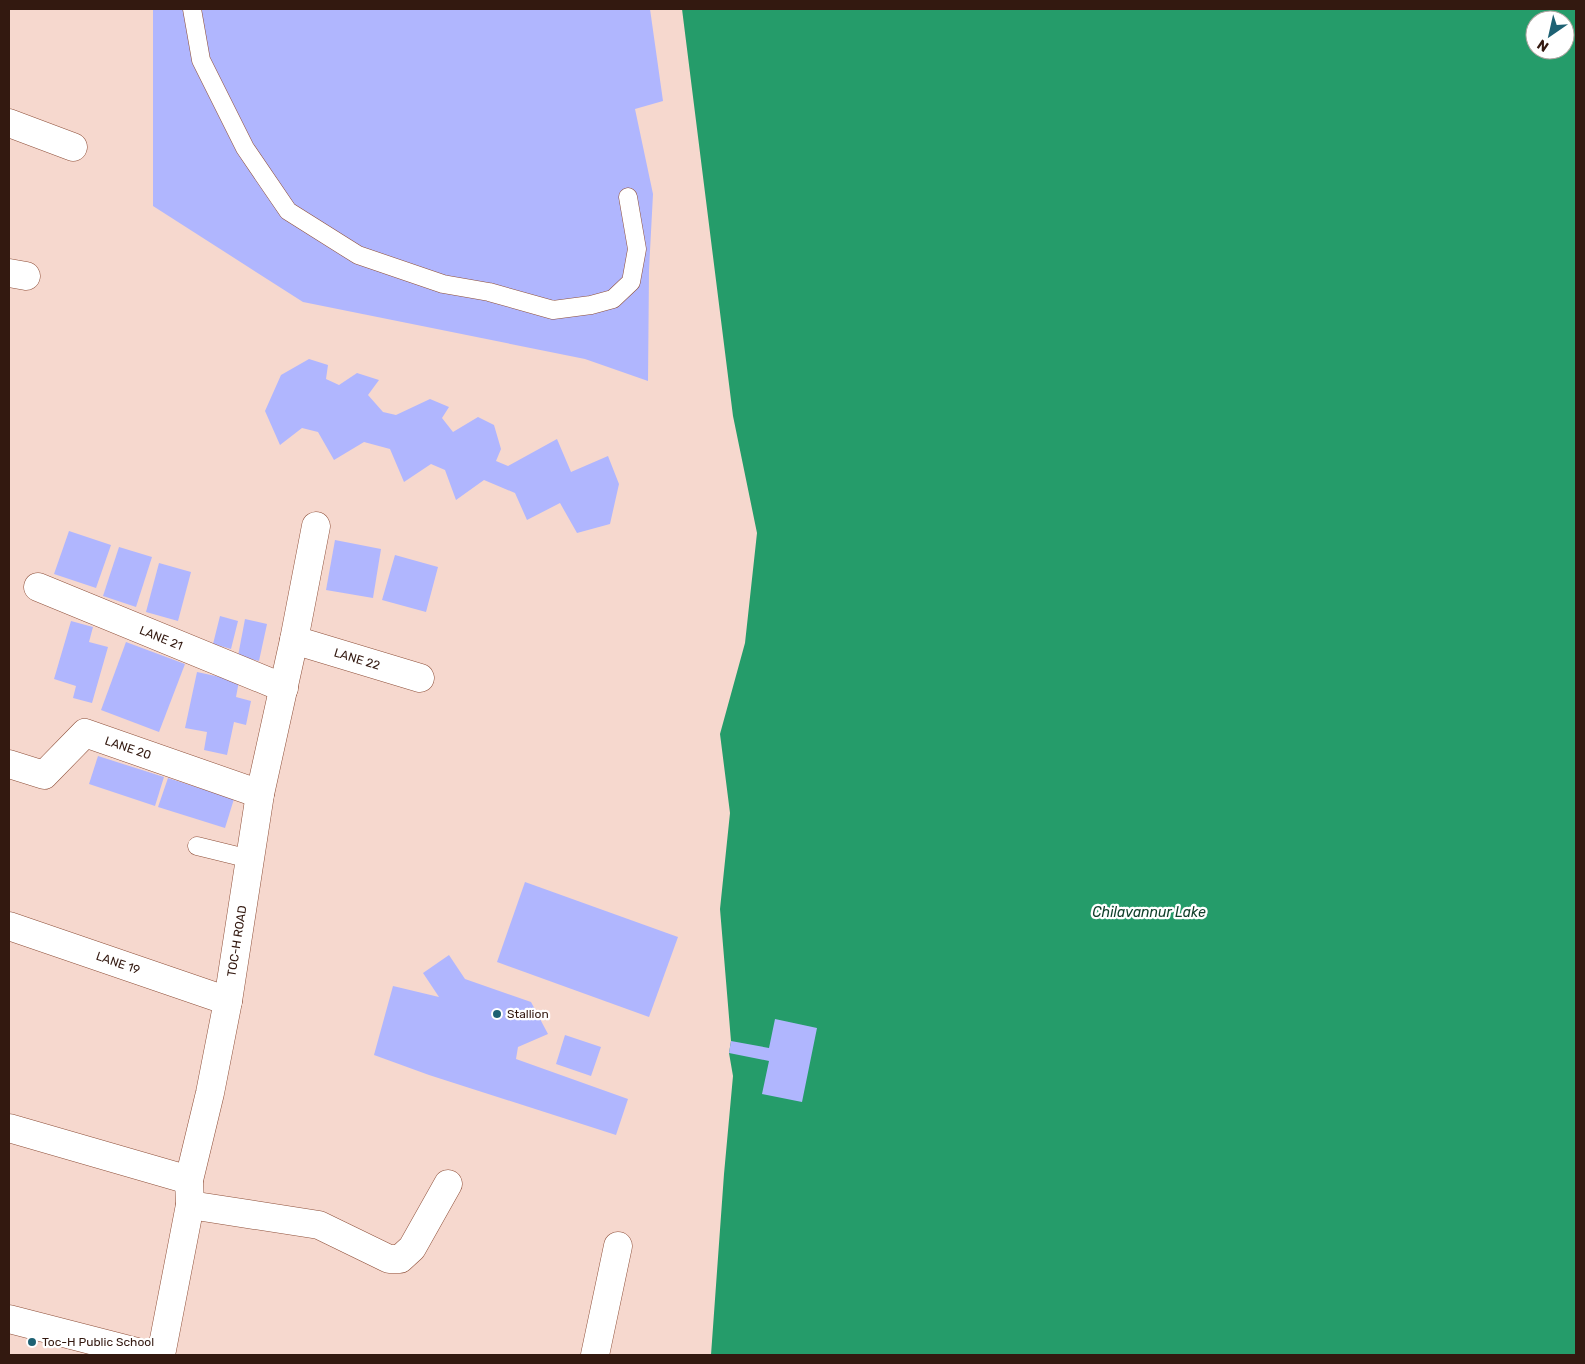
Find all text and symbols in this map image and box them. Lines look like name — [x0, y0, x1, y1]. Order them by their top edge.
north arrow — [1525, 10, 1575, 60]
text: N — [1534, 35, 1552, 55]
street label: LANE 21 — [137, 623, 185, 653]
street label: LANE 22 — [332, 645, 382, 673]
street label: LANE 20 — [103, 734, 153, 762]
street label: TOC-H ROAD — [224, 904, 250, 978]
water label: Chilavannur Lake — [1092, 904, 1206, 921]
street label: LANE 19 — [94, 949, 142, 977]
place label: Stallion — [507, 1007, 549, 1021]
marker: Stallion — [491, 1008, 503, 1020]
place label: Toc-H Public School — [42, 1335, 154, 1349]
marker: Toc-H Public School — [26, 1336, 38, 1348]

